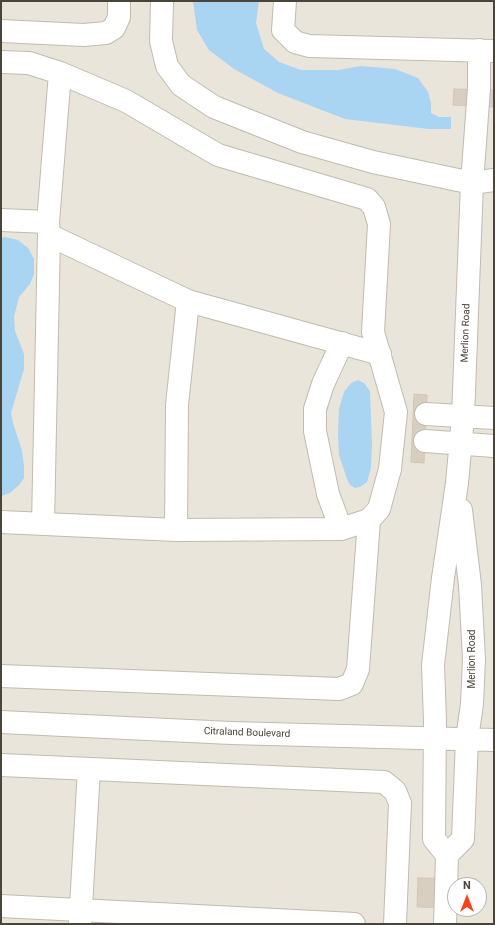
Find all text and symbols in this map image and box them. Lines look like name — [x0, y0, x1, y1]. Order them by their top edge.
street label: Merlion Road — [459, 303, 473, 363]
street label: Merlion Road — [466, 630, 478, 688]
street label: Citraland Boulevard — [204, 725, 290, 741]
north arrow — [447, 877, 487, 917]
text: N — [463, 879, 471, 892]

